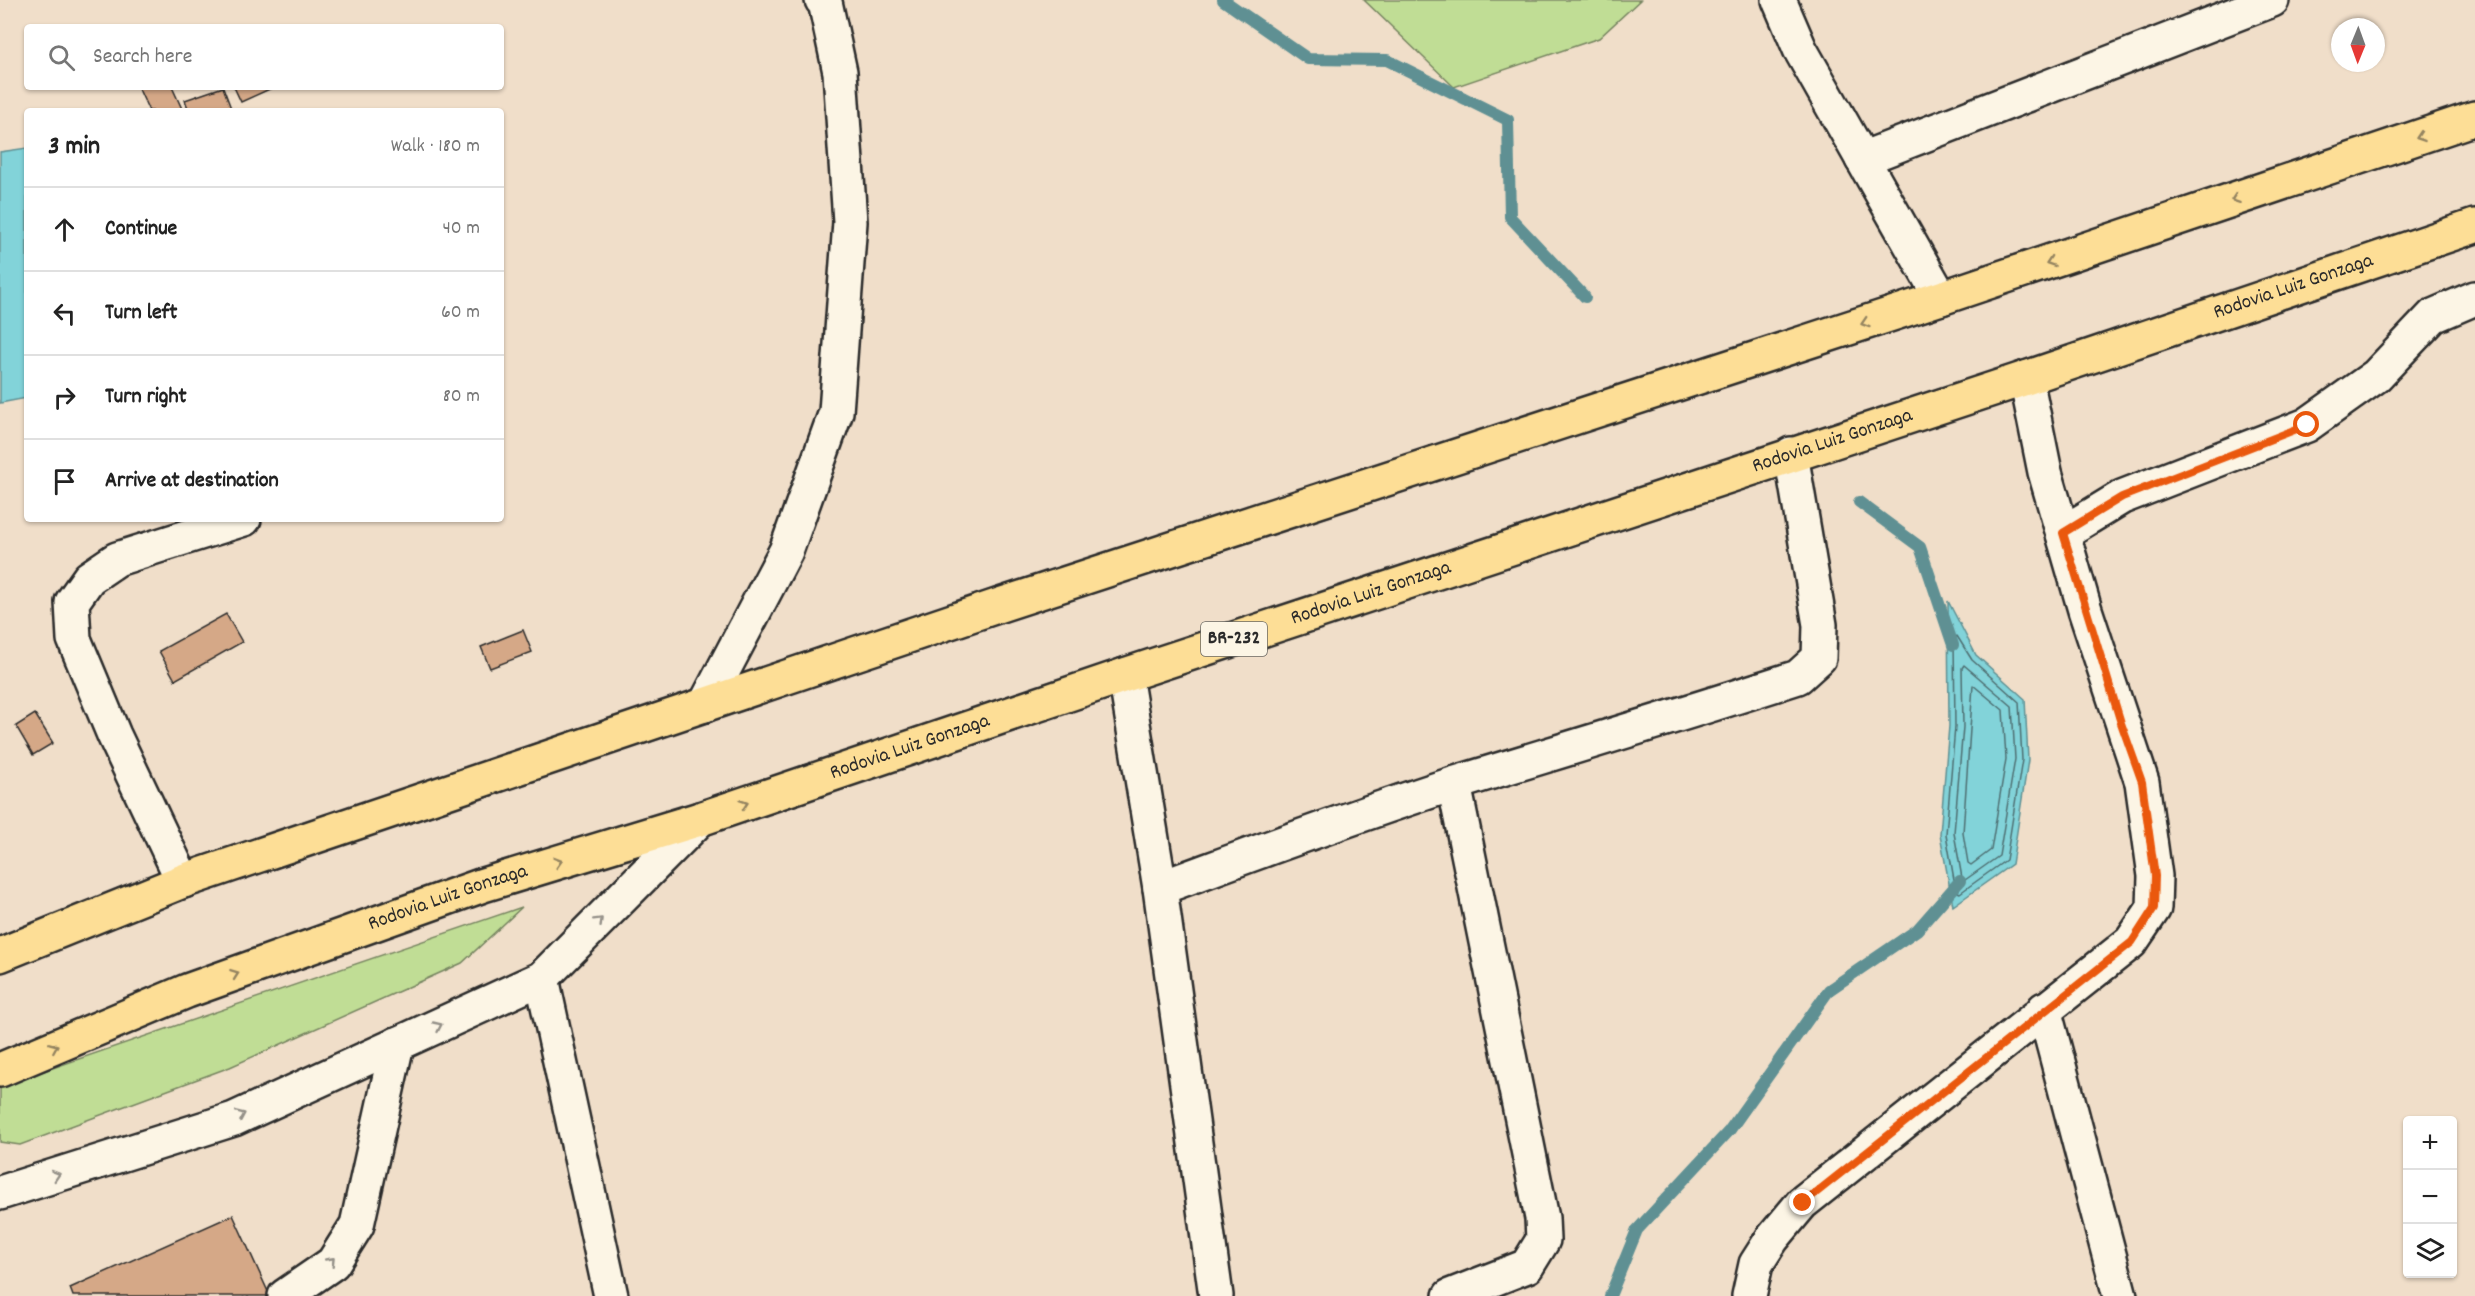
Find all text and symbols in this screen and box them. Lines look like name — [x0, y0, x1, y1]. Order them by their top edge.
north arrow — [2331, 18, 2385, 72]
search box — [24, 24, 504, 90]
icon: search — [45, 41, 78, 74]
text: Search here — [93, 42, 192, 73]
text: 3 min — [48, 129, 100, 166]
one-way arrow — [2415, 129, 2426, 142]
text: Walk · 180 m — [391, 133, 480, 161]
one-way arrow — [2230, 192, 2241, 204]
icon: ahead — [48, 213, 81, 246]
text: Continue — [105, 214, 177, 245]
text: 40 m — [442, 215, 480, 243]
street label: Rodovia Luiz Gonzaga — [2210, 246, 2378, 328]
one-way arrow — [2045, 254, 2056, 267]
icon: left — [48, 297, 81, 330]
text: Turn left — [105, 298, 177, 329]
text: 60 m — [441, 299, 480, 327]
one-way arrow — [1860, 316, 1871, 329]
icon: right — [48, 381, 81, 414]
text: Turn right — [105, 382, 187, 413]
text: 80 m — [443, 383, 480, 411]
street label: Rodovia Luiz Gonzaga — [1749, 401, 1918, 482]
route start — [2293, 411, 2319, 437]
icon: arrive — [48, 465, 81, 498]
text: Arrive at destination — [105, 466, 279, 497]
street label: Rodovia Luiz Gonzaga — [1287, 553, 1456, 634]
road number: BR-232 — [1201, 622, 1267, 656]
street label: Rodovia Luiz Gonzaga — [826, 706, 995, 789]
one-way arrow — [738, 799, 749, 812]
street label: Rodovia Luiz Gonzaga — [364, 857, 533, 940]
one-way arrow — [552, 857, 563, 869]
one-way arrow — [591, 918, 602, 929]
one-way arrow — [229, 969, 239, 982]
one-way arrow — [431, 1021, 442, 1033]
one-way arrow — [48, 1043, 59, 1055]
one-way arrow — [235, 1110, 246, 1122]
map controls — [2403, 1116, 2457, 1278]
button: + — [2403, 1116, 2457, 1170]
one-way arrow — [50, 1170, 61, 1182]
button: − — [2403, 1170, 2457, 1224]
route end — [1789, 1189, 1815, 1215]
button: layers — [2403, 1224, 2457, 1278]
one-way arrow — [324, 1258, 335, 1268]

